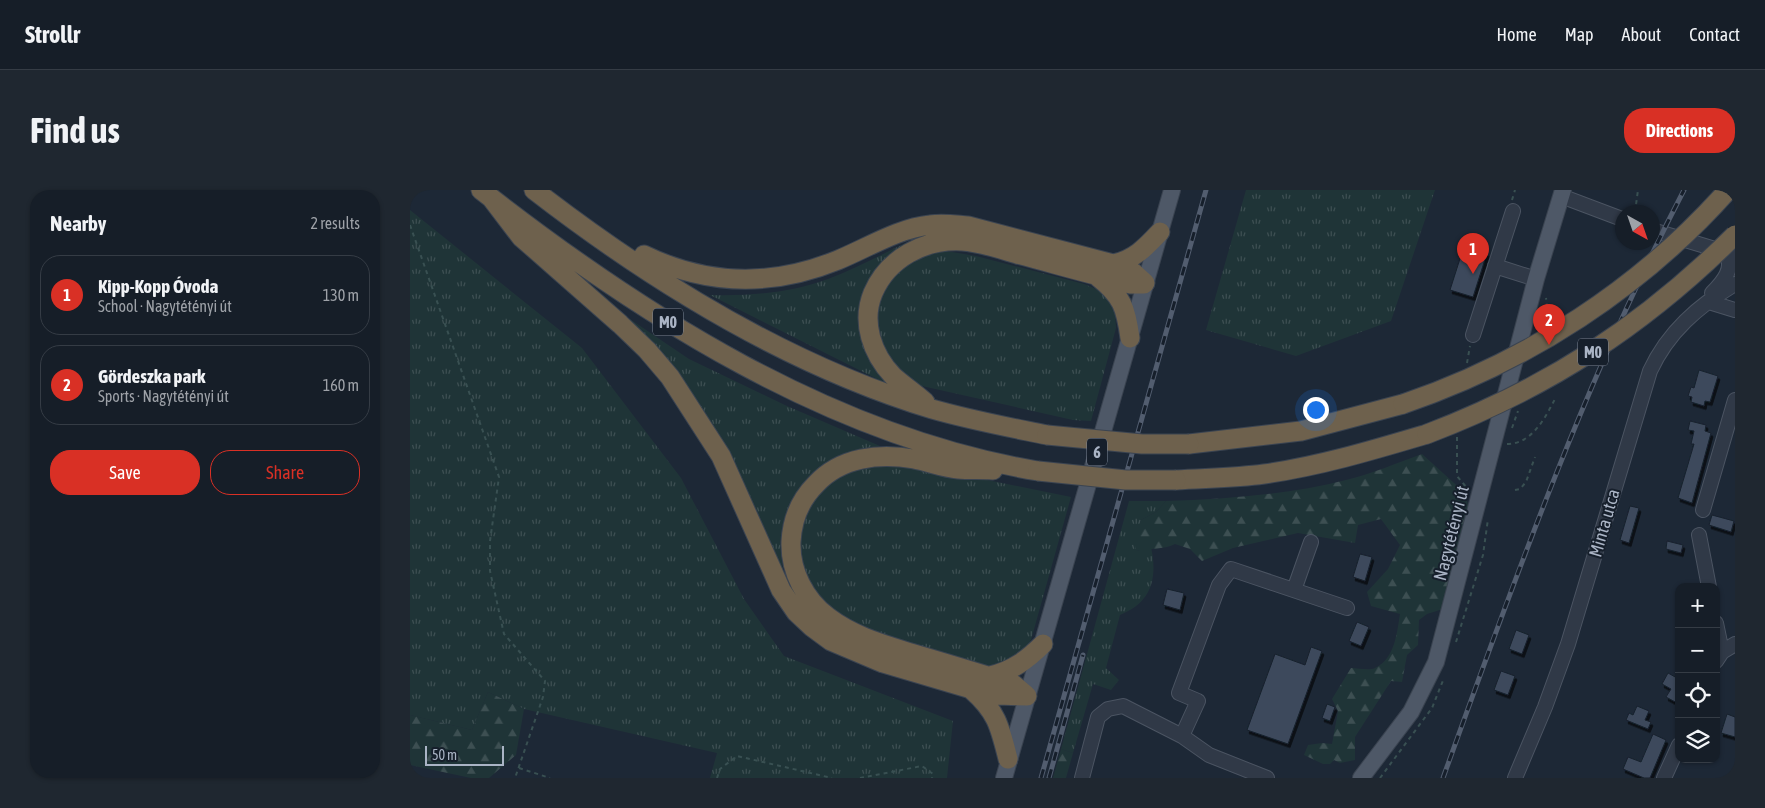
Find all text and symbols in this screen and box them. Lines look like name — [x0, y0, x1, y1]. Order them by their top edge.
text: Strollr — [25, 21, 80, 48]
text: Home — [1497, 24, 1537, 45]
text: Map — [1565, 24, 1594, 45]
text: About — [1622, 24, 1661, 45]
text: Contact — [1689, 24, 1740, 45]
button: Directions — [1624, 108, 1735, 153]
text: Find us — [30, 110, 120, 150]
north arrow — [1615, 205, 1660, 250]
text: Nearby — [50, 211, 106, 235]
text: 2 results — [310, 214, 360, 232]
pin: 1 — [1457, 233, 1489, 274]
text: Kipp-Kopp Óvoda — [98, 275, 218, 297]
text: 1 — [63, 286, 71, 304]
text: 130 m — [323, 286, 359, 304]
text: School · Nagytétényi út — [98, 297, 232, 315]
pin: 2 — [1533, 304, 1565, 345]
road number: M0 — [653, 308, 683, 336]
road number: M0 — [1578, 338, 1608, 366]
text: Gördeszka park — [98, 365, 205, 387]
text: 2 — [63, 376, 71, 394]
text: 160 m — [323, 376, 359, 394]
text: Sports · Nagytétényi út — [98, 387, 229, 405]
your location — [1303, 397, 1329, 423]
road number: 6 — [1087, 438, 1107, 466]
button: Save — [50, 450, 200, 495]
button: Share — [210, 450, 360, 495]
street label: Nagytétényi út — [1429, 483, 1473, 583]
street label: Minta utca — [1584, 487, 1624, 559]
map controls — [1675, 583, 1720, 763]
button: + — [1675, 583, 1720, 628]
button: − — [1675, 628, 1720, 673]
button: locate — [1675, 673, 1720, 718]
button: layers — [1675, 718, 1720, 763]
scale bar — [425, 743, 504, 766]
text: 50 m — [432, 747, 457, 763]

